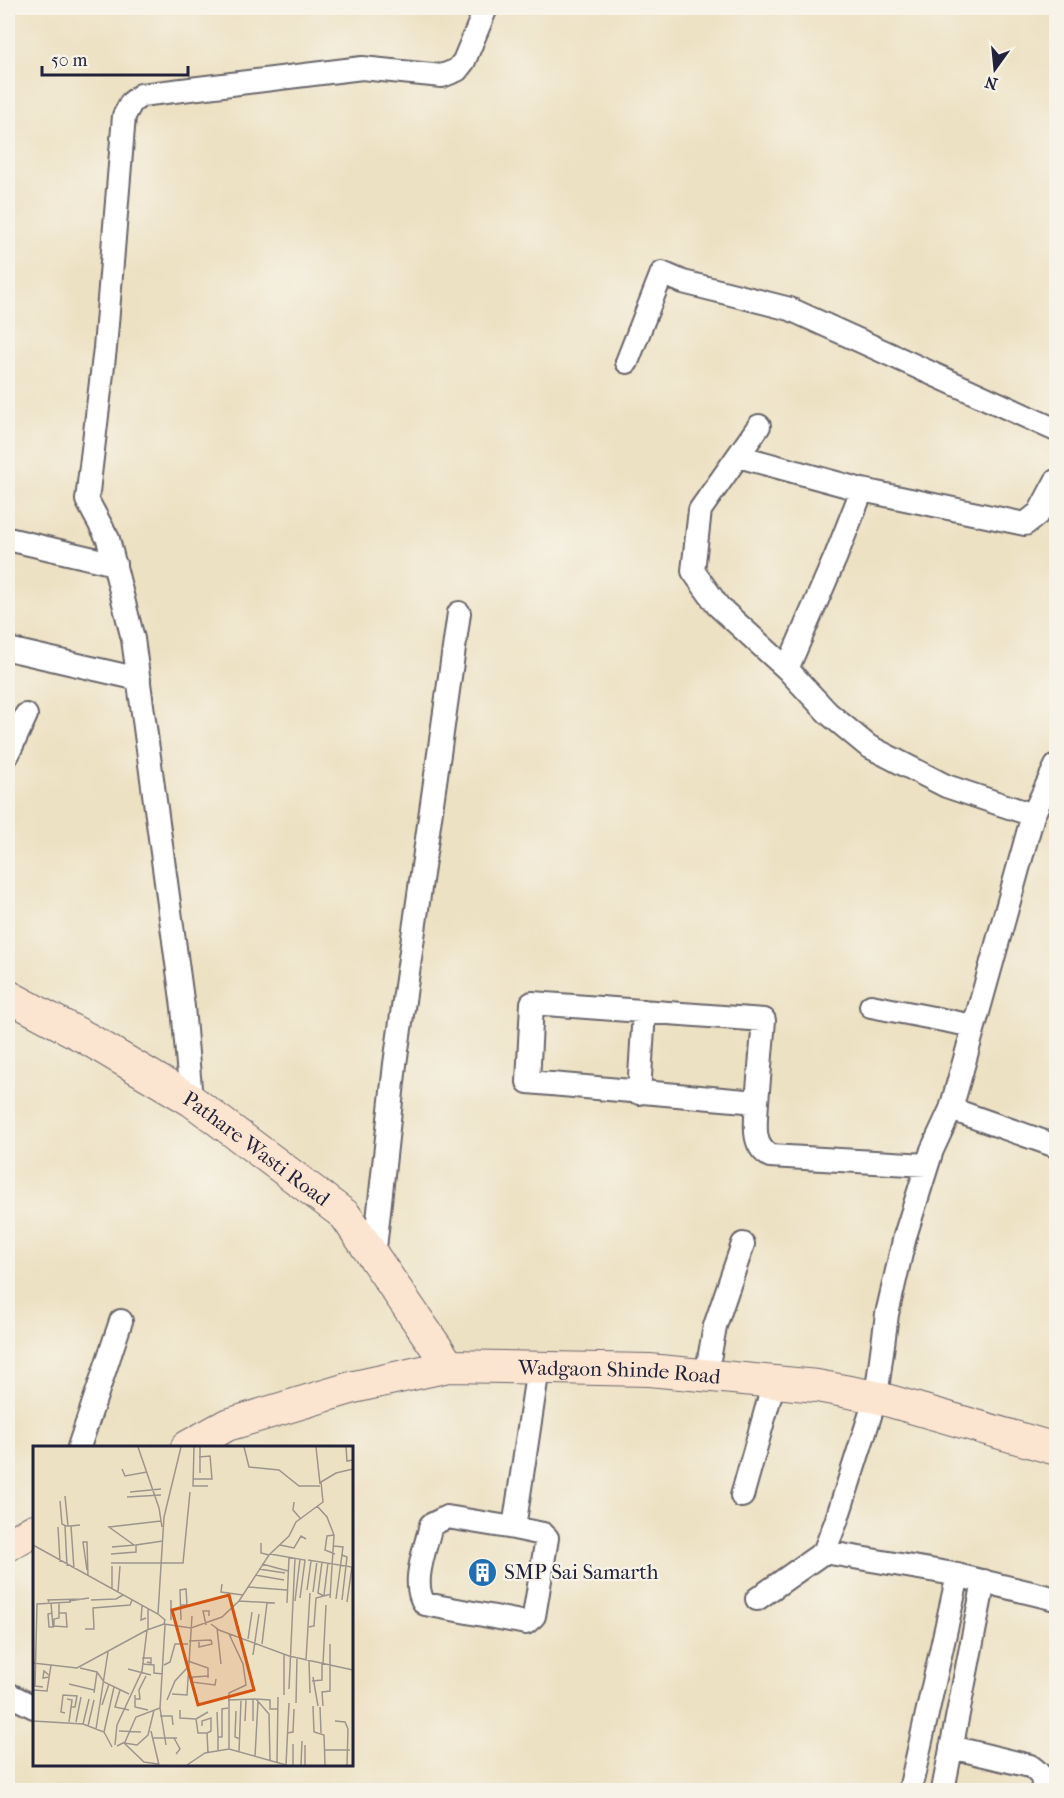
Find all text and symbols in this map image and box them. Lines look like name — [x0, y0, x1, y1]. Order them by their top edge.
scale bar — [42, 39, 188, 77]
north arrow — [965, 39, 1025, 99]
text: 50 m — [51, 50, 88, 71]
text: N — [982, 72, 1000, 94]
street label: Pathare Wasti Road — [179, 1086, 335, 1212]
street label: Wadgaon Shinde Road — [517, 1355, 722, 1389]
inset map — [33, 1446, 352, 1765]
building icon: SMP Sai Samarth — [467, 1556, 499, 1588]
place label: SMP Sai Samarth — [504, 1560, 659, 1584]

